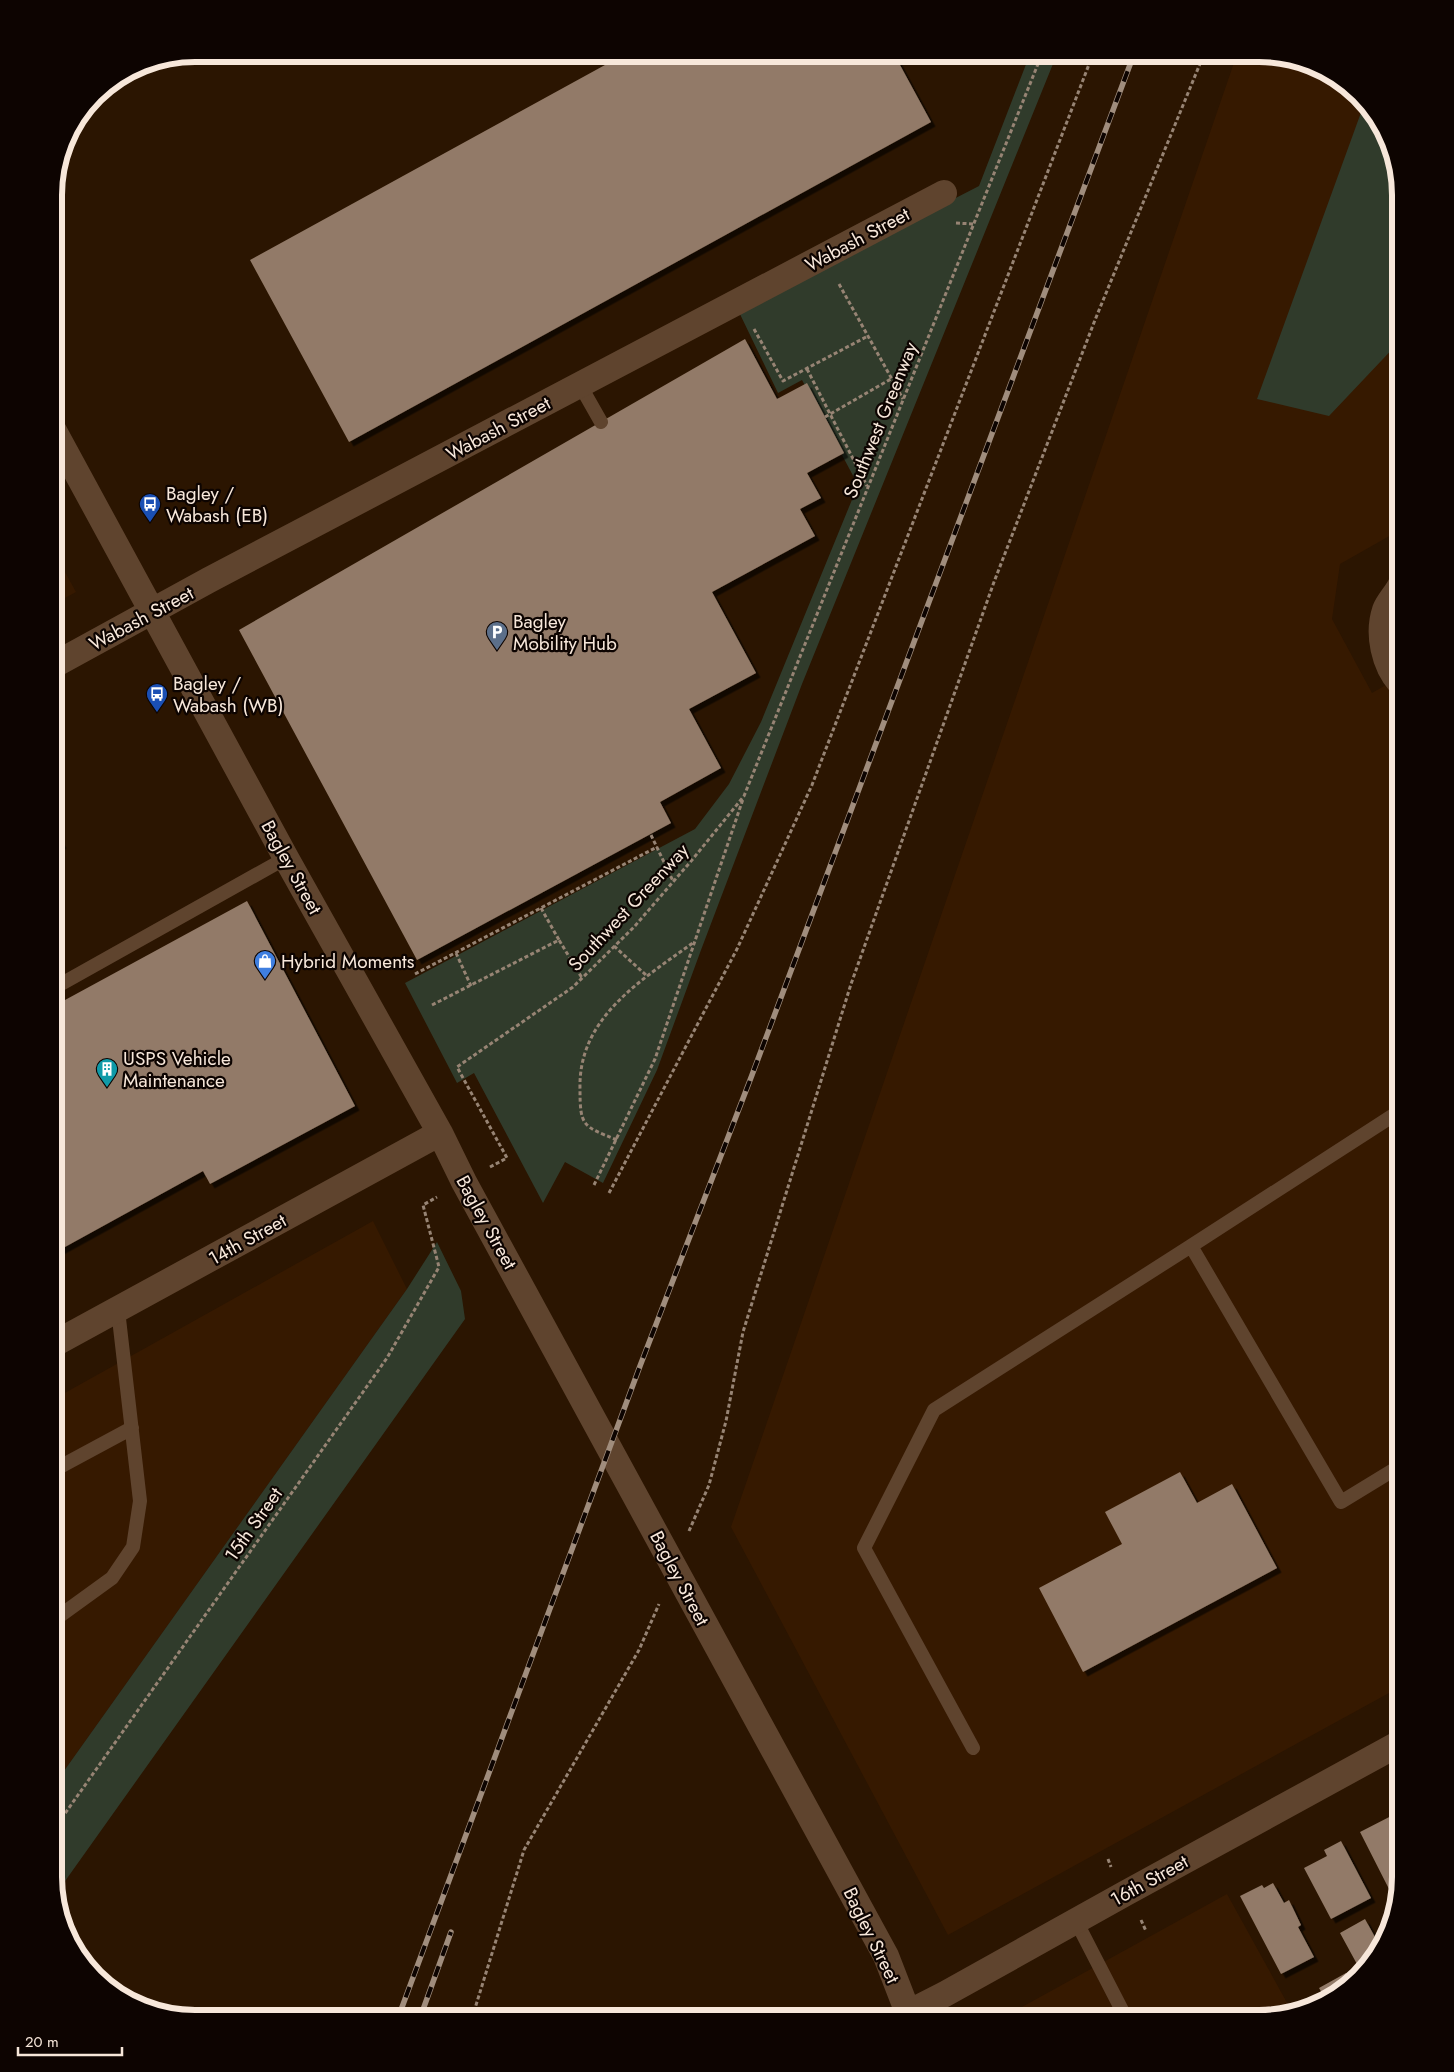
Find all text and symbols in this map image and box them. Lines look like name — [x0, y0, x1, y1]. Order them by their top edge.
street label: Wabash Street — [800, 200, 915, 278]
street label: Southwest Greenway — [837, 337, 924, 502]
street label: Wabash Street — [441, 389, 556, 467]
place label: Bagley / Wabash (EB) — [166, 480, 268, 529]
bus stop icon: Bagley / Wabash (EB) — [138, 492, 162, 523]
street label: Wabash Street — [84, 579, 199, 657]
place label: Bagley Mobility Hub — [513, 608, 617, 657]
parking icon: Bagley Mobility Hub — [485, 620, 509, 651]
place label: Bagley / Wabash (WB) — [173, 670, 284, 719]
bus stop icon: Bagley / Wabash (WB) — [145, 682, 169, 713]
street label: Bagley Street — [255, 815, 329, 920]
street label: Southwest Greenway — [562, 837, 695, 977]
place label: Hybrid Moments — [281, 948, 415, 975]
shop icon: Hybrid Moments — [253, 949, 277, 980]
place label: USPS Vehicle Maintenance — [123, 1045, 231, 1094]
building icon: USPS Vehicle Maintenance — [95, 1057, 119, 1088]
street label: Bagley Street — [450, 1170, 524, 1275]
street label: 14th Street — [203, 1207, 291, 1272]
street label: 15th Street — [218, 1481, 289, 1567]
street label: Bagley Street — [643, 1526, 716, 1631]
street label: 16th Street — [1105, 1848, 1193, 1913]
street label: Bagley Street — [837, 1883, 907, 1988]
scale bar — [18, 2024, 121, 2056]
text: 20 m — [25, 2031, 59, 2053]

